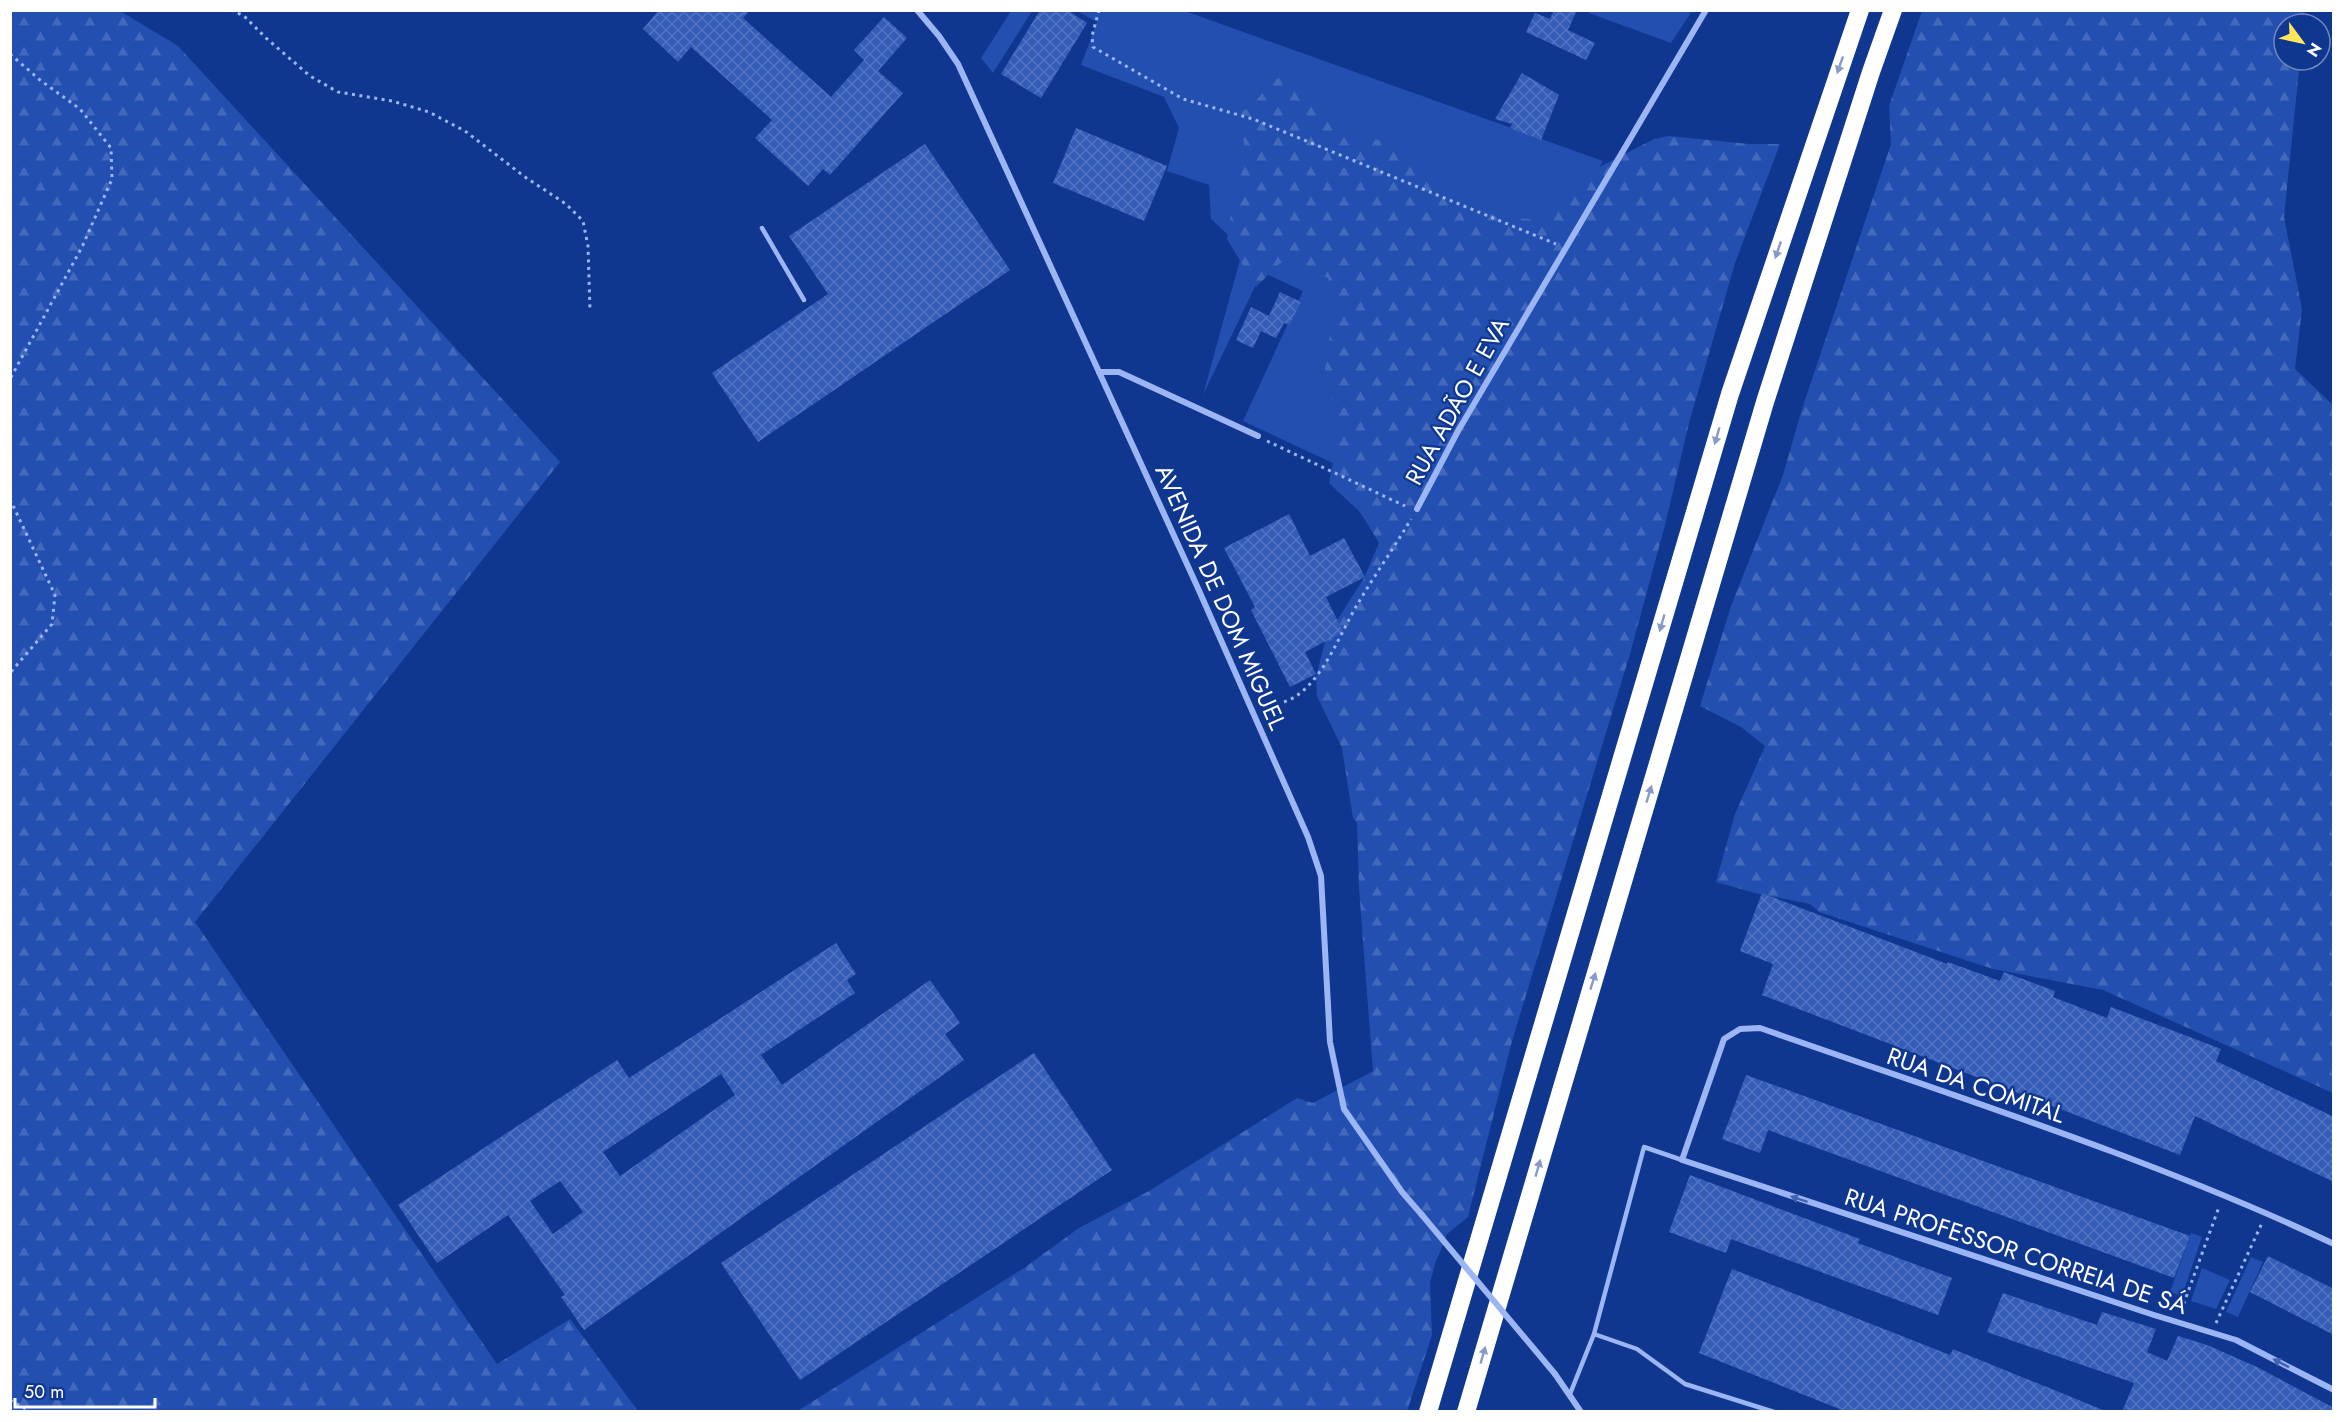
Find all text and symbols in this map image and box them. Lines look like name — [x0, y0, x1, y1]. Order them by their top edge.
north arrow — [2272, 12, 2332, 72]
text: N — [2301, 38, 2327, 61]
one-way arrow — [1834, 57, 1844, 75]
one-way arrow — [1772, 241, 1782, 259]
street label: RUA ADÃO E EVA — [1396, 311, 1518, 491]
one-way arrow — [1712, 427, 1721, 445]
street label: AVENIDA DE DOM MIGUEL — [1147, 459, 1295, 735]
one-way arrow — [1657, 614, 1666, 632]
one-way arrow — [1645, 785, 1654, 803]
one-way arrow — [1589, 972, 1598, 990]
street label: RUA DA COMITAL — [1882, 1038, 2070, 1132]
one-way arrow — [1534, 1159, 1543, 1177]
street label: RUA PROFESSOR CORREIA DE SÁ — [1840, 1179, 2192, 1323]
one-way arrow — [1790, 1194, 1808, 1203]
one-way arrow — [1479, 1346, 1488, 1364]
one-way arrow — [2273, 1358, 2290, 1368]
scale bar — [15, 1371, 154, 1409]
text: 50 m — [24, 1379, 64, 1405]

